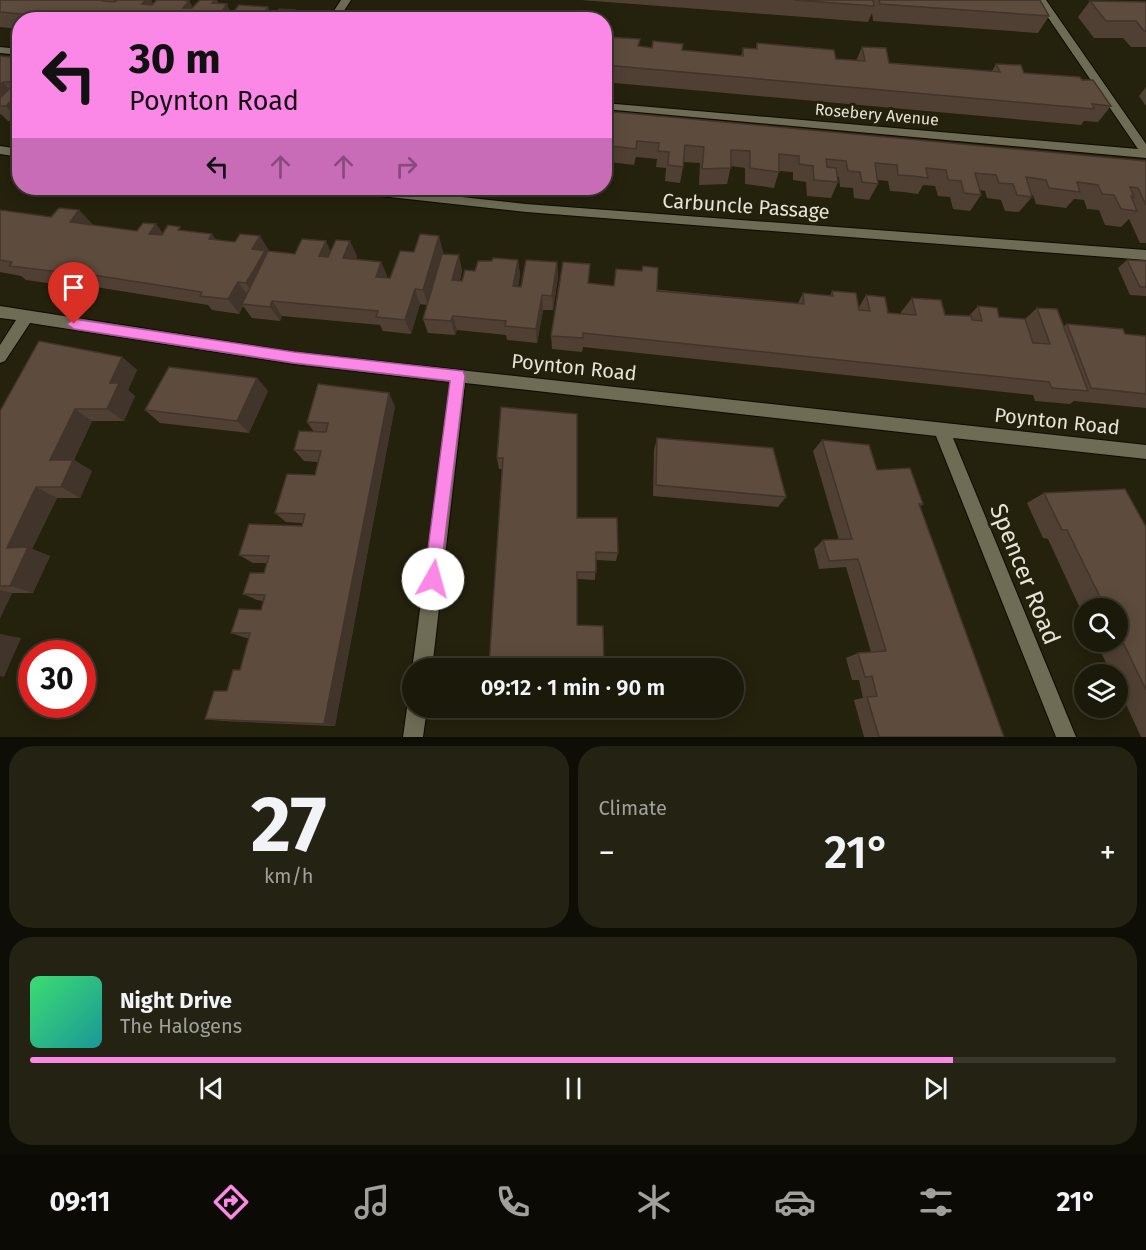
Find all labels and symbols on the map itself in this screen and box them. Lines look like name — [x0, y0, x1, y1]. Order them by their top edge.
street label: Rosebery Avenue — [814, 100, 940, 129]
street label: Carbuncle Passage — [662, 188, 830, 224]
pin — [48, 262, 99, 324]
street label: Poynton Road — [510, 348, 638, 386]
street label: Poynton Road — [993, 402, 1121, 440]
street label: Spencer Road — [984, 499, 1066, 649]
position arrow — [401, 547, 465, 611]
speed limit sign: 30 — [18, 640, 96, 718]

